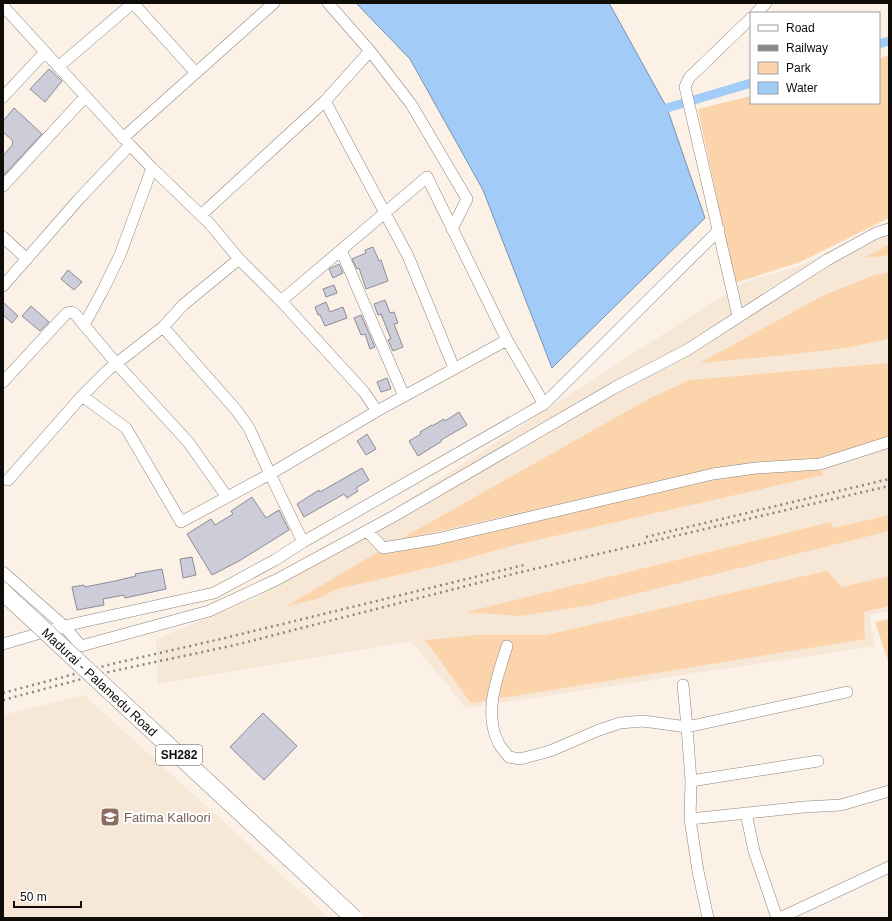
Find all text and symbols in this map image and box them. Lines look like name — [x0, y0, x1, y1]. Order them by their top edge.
legend — [750, 12, 880, 104]
text: Road — [786, 21, 815, 35]
text: Railway — [786, 41, 828, 55]
text: Park — [786, 61, 812, 75]
text: Water — [786, 81, 818, 95]
street label: Madurai - Palamedu Road — [39, 625, 160, 739]
road number: SH282 — [156, 745, 202, 765]
school or university icon: Fatima Kalloori — [99, 806, 121, 828]
place label: Fatima Kalloori — [124, 810, 211, 825]
scale bar — [14, 883, 81, 909]
text: 50 m — [20, 890, 47, 904]

